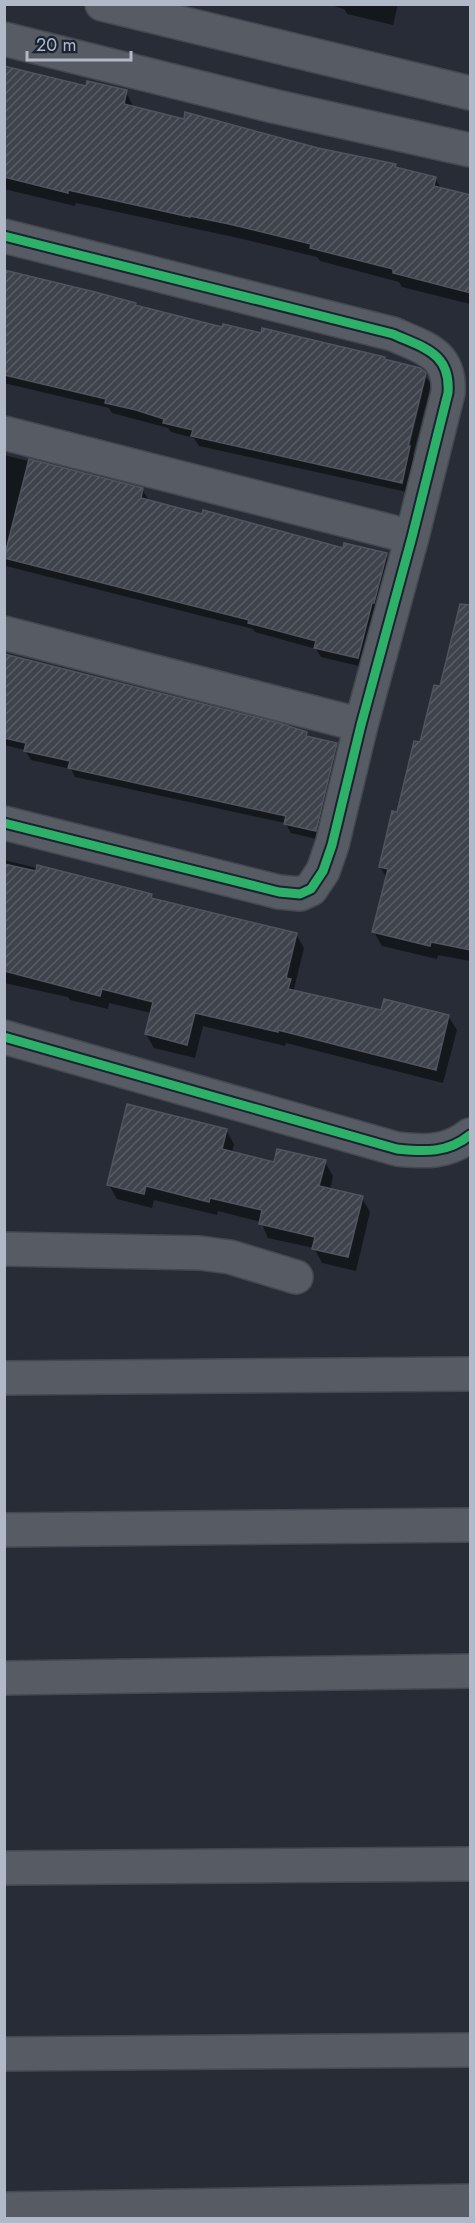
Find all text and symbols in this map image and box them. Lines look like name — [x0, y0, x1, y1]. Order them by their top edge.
scale bar — [27, 24, 130, 62]
text: 20 m — [36, 32, 76, 58]

